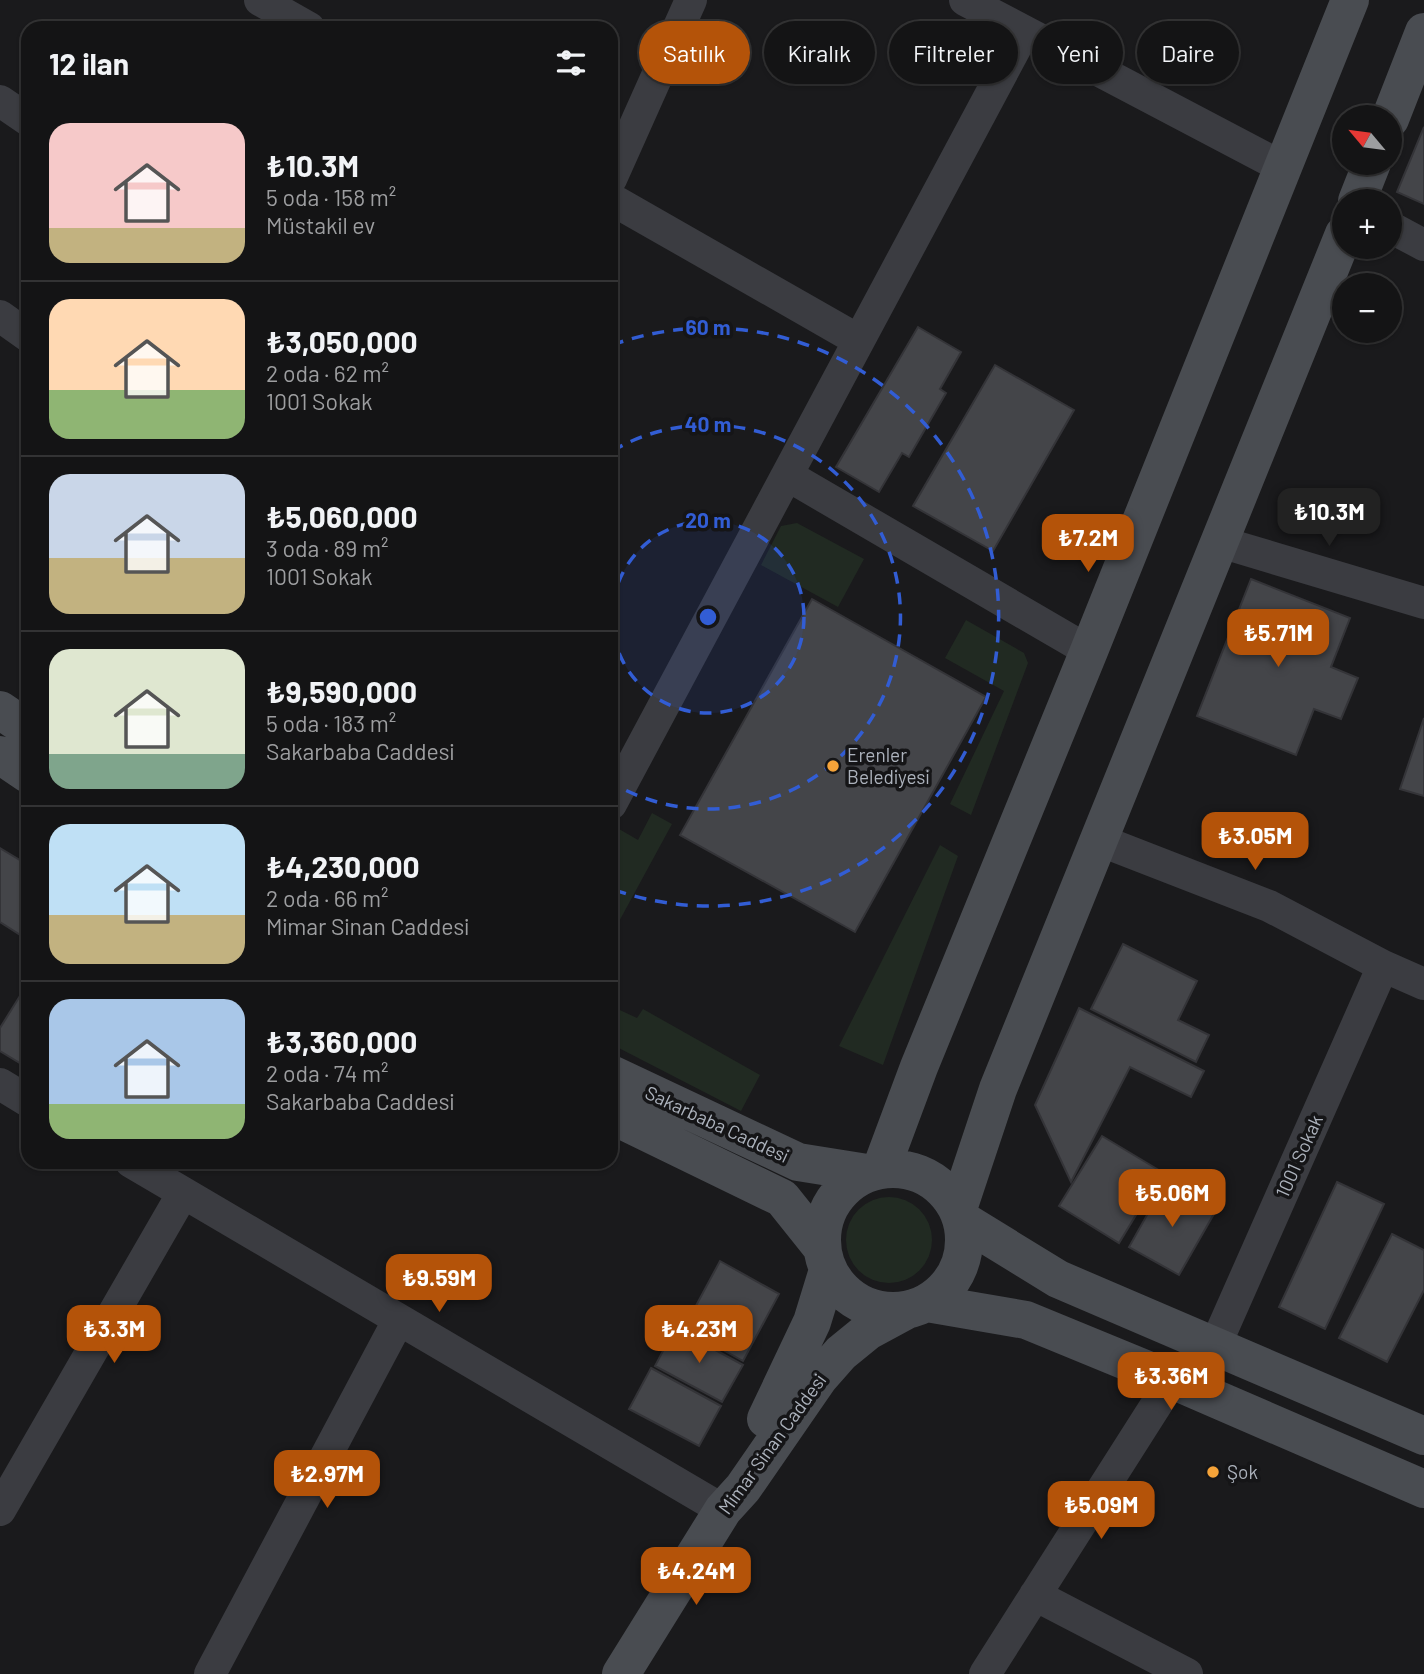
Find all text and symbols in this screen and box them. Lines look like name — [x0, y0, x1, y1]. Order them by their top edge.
chip: Satılık — [639, 21, 750, 84]
chip: Kiralık — [764, 21, 875, 84]
chip: Filtreler — [889, 21, 1018, 84]
chip: Yeni — [1032, 21, 1123, 84]
chip: Daire — [1137, 21, 1239, 84]
icon: filters — [552, 44, 590, 82]
text: 12 ilan — [49, 45, 129, 81]
north arrow — [1332, 105, 1402, 175]
map controls — [1332, 105, 1402, 343]
text: ₺10.3M — [266, 147, 359, 183]
icon: home — [105, 151, 189, 235]
text: 5 oda · 158 m² — [266, 183, 396, 211]
button: + — [1332, 189, 1402, 259]
text: Müstakil ev — [266, 211, 375, 239]
button: − — [1332, 273, 1402, 343]
text: 60 m — [686, 314, 730, 339]
text: ₺3,050,000 — [266, 323, 418, 359]
icon: home — [105, 327, 189, 411]
text: 2 oda · 62 m² — [266, 359, 389, 387]
text: 1001 Sokak — [266, 387, 373, 415]
text: 40 m — [685, 411, 731, 436]
pin: ₺10.3M — [1272, 489, 1386, 548]
text: ₺10.3M — [1293, 497, 1365, 525]
text: ₺5,060,000 — [266, 498, 418, 534]
icon: home — [105, 502, 189, 586]
text: 20 m — [685, 507, 731, 532]
pin: ₺7.2M — [1039, 514, 1137, 574]
text: ₺7.2M — [1058, 523, 1118, 551]
text: 3 oda · 89 m² — [266, 534, 388, 562]
text: 1001 Sokak — [266, 562, 373, 590]
centre of rings — [696, 605, 720, 629]
pin: ₺5.71M — [1221, 610, 1335, 669]
text: ₺5.71M — [1243, 618, 1313, 646]
text: ₺9,590,000 — [266, 673, 417, 709]
icon: home — [105, 677, 189, 761]
text: 5 oda · 183 m² — [266, 709, 396, 737]
text: Sakarbaba Caddesi — [266, 737, 454, 765]
place label: Erenler Belediyesi — [847, 743, 930, 788]
marker: Erenler Belediyesi — [825, 758, 841, 774]
pin: ₺3.05M — [1198, 812, 1312, 872]
text: ₺3.05M — [1218, 821, 1292, 849]
text: ₺4,230,000 — [266, 848, 420, 884]
icon: home — [105, 852, 189, 936]
text: 2 oda · 66 m² — [266, 884, 389, 912]
text: Mimar Sinan Caddesi — [266, 912, 469, 940]
text: ₺3,360,000 — [266, 1023, 417, 1059]
icon: home — [105, 1027, 189, 1111]
text: 2 oda · 74 m² — [266, 1059, 388, 1087]
street label: Sakarbaba Caddesi — [642, 1080, 793, 1167]
text: Sakarbaba Caddesi — [266, 1087, 454, 1115]
street label: 1001 Sokak — [1270, 1111, 1327, 1201]
pin: ₺5.06M — [1115, 1170, 1229, 1229]
text: ₺5.06M — [1135, 1178, 1209, 1206]
pin: ₺9.59M — [382, 1254, 496, 1314]
text: ₺9.59M — [402, 1263, 476, 1291]
pin: ₺3.3M — [65, 1306, 163, 1365]
pin: ₺4.23M — [642, 1306, 756, 1365]
text: ₺3.3M — [83, 1314, 145, 1342]
text: ₺4.23M — [661, 1314, 737, 1342]
pin: ₺3.36M — [1114, 1352, 1228, 1412]
text: ₺3.36M — [1134, 1361, 1208, 1389]
street label: Mimar Sinan Caddesi — [713, 1369, 830, 1518]
pin: ₺2.97M — [270, 1450, 384, 1510]
text: ₺2.97M — [290, 1459, 364, 1487]
place label: Şok — [1227, 1460, 1258, 1483]
marker: Şok — [1205, 1464, 1221, 1480]
pin: ₺5.09M — [1044, 1482, 1158, 1541]
text: ₺5.09M — [1064, 1490, 1138, 1518]
pin: ₺4.24M — [639, 1548, 753, 1607]
text: ₺4.24M — [657, 1556, 735, 1584]

